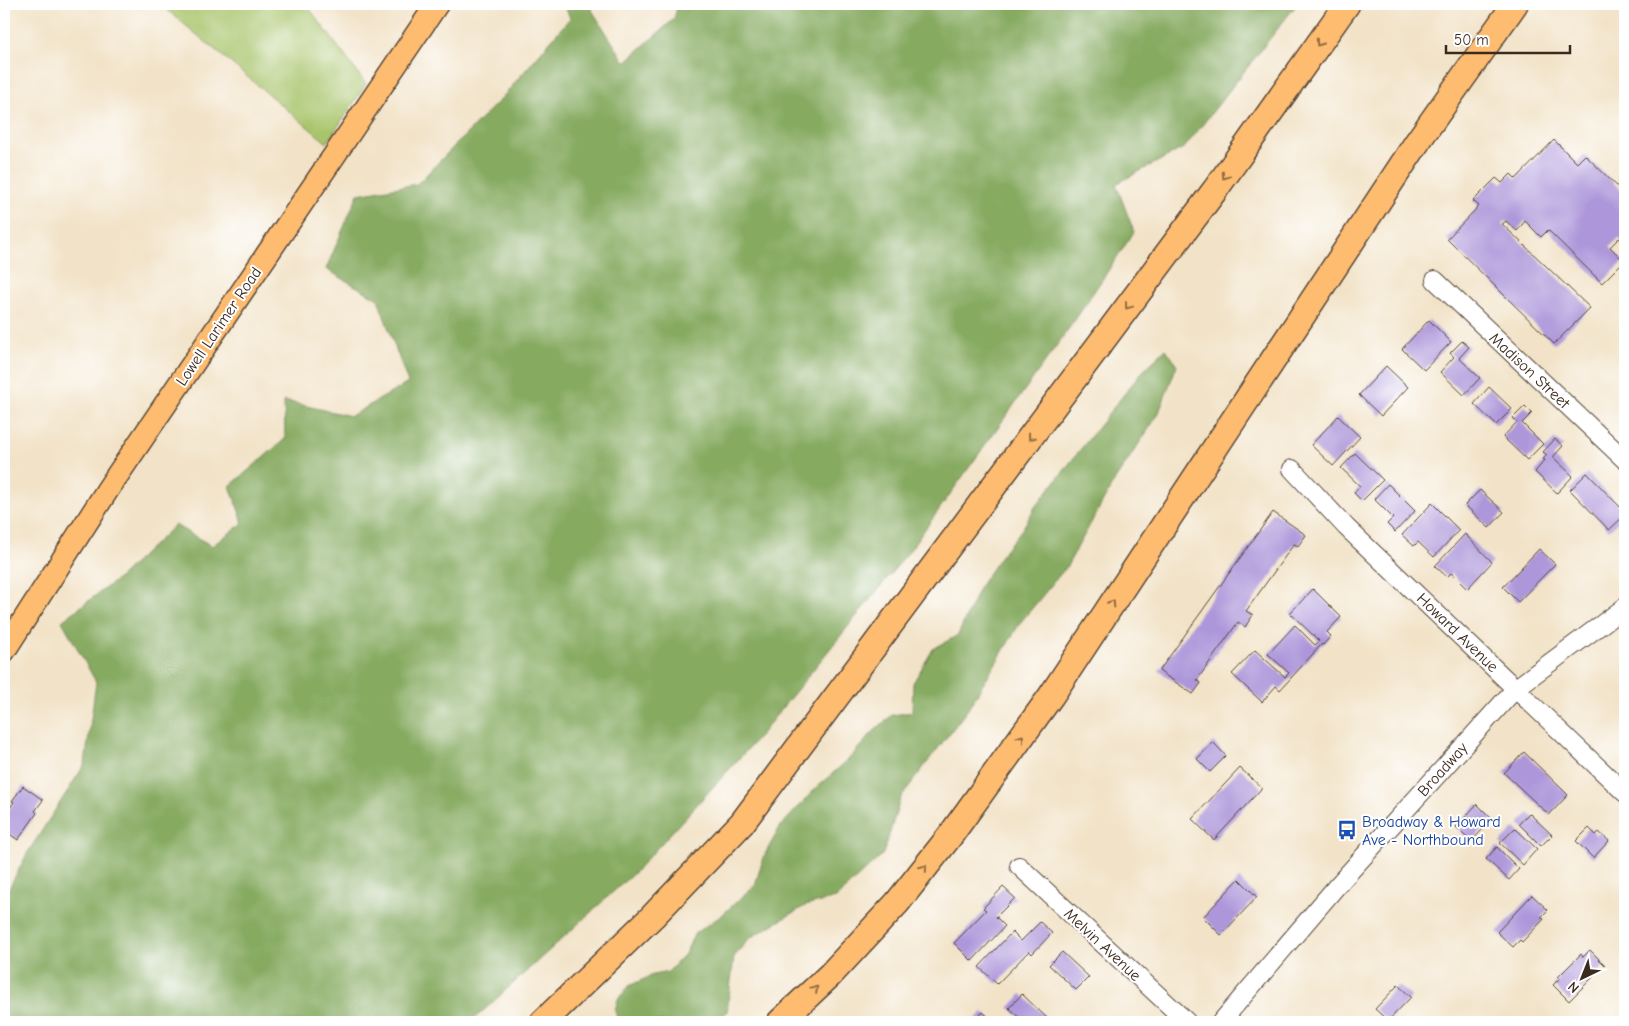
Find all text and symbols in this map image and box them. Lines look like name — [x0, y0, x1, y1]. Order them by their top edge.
scale bar — [1446, 22, 1570, 54]
text: 50 m — [1454, 31, 1489, 49]
one-way arrow — [1316, 38, 1325, 47]
one-way arrow — [1222, 170, 1231, 180]
street label: Lowell Larimer Road — [172, 264, 265, 389]
one-way arrow — [1125, 300, 1134, 310]
street label: Madison Street — [1485, 329, 1573, 413]
one-way arrow — [1027, 431, 1037, 440]
street label: Howard Avenue — [1413, 589, 1502, 676]
one-way arrow — [1106, 600, 1115, 609]
one-way arrow — [1015, 734, 1024, 743]
street label: Broadway — [1414, 739, 1472, 800]
place label: Broadway & Howard Ave - Northbound — [1362, 813, 1501, 849]
bus stop icon: Broadway & Howard Ave - Northbound — [1336, 819, 1358, 841]
one-way arrow — [919, 865, 927, 874]
street label: Melvin Avenue — [1060, 905, 1144, 985]
north arrow — [1556, 954, 1606, 1004]
text: N — [1564, 978, 1583, 996]
one-way arrow — [810, 986, 819, 995]

